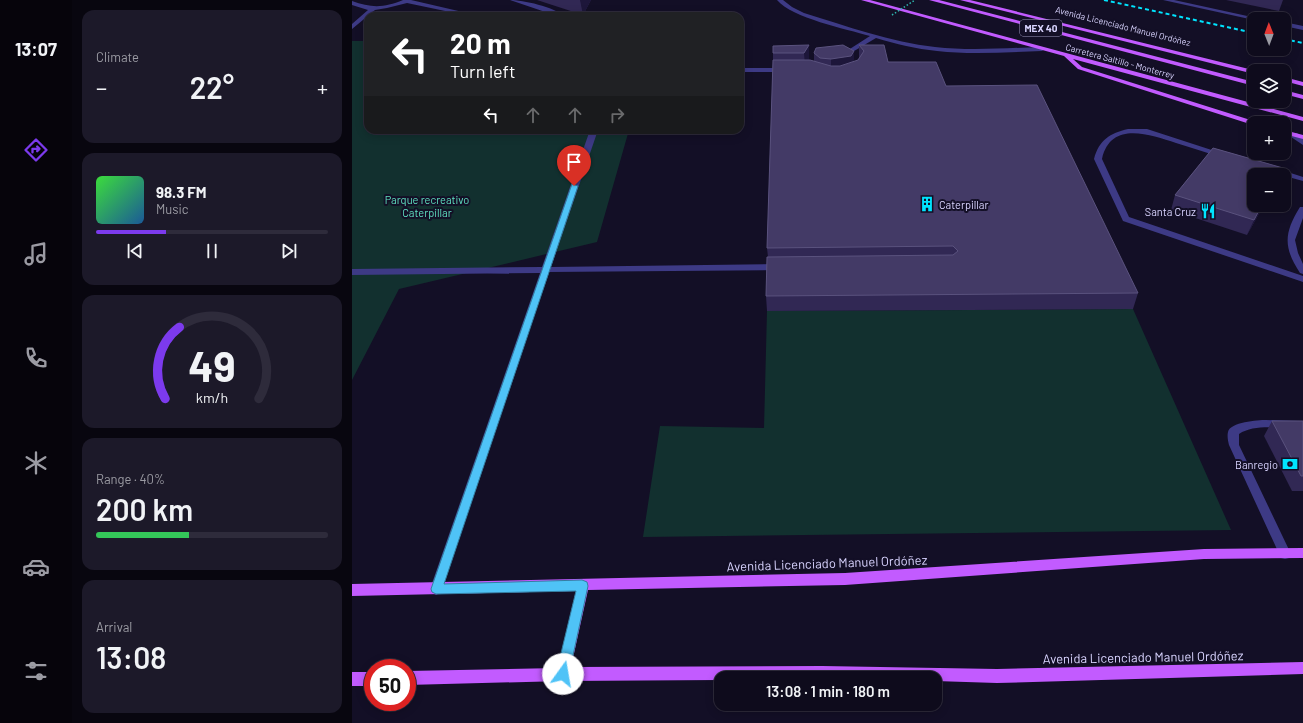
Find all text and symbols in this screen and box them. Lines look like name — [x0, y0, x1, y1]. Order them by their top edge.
street label: Avenida Licenciado Manuel Ordóñez — [1054, 4, 1192, 48]
north arrow — [1247, 12, 1291, 56]
map controls — [1247, 12, 1291, 212]
road number: MEX 40 — [1020, 20, 1062, 36]
text: 20 m — [450, 26, 511, 60]
icon: left — [384, 28, 436, 80]
text: 13:07 — [15, 38, 57, 60]
street label: Carretera Saltillo - Monterrey — [1064, 41, 1176, 81]
text: Climate — [96, 49, 139, 65]
text: Turn left — [450, 60, 516, 82]
button: layers — [1247, 64, 1291, 108]
text: 22° — [190, 69, 234, 105]
text: − — [96, 74, 107, 100]
text: + — [317, 74, 328, 100]
icon: left — [480, 104, 502, 126]
icon: ahead — [522, 104, 544, 126]
icon: ahead — [564, 104, 586, 126]
icon: right — [606, 104, 628, 126]
button: + — [1247, 116, 1291, 160]
icon: directions — [22, 136, 50, 164]
pin — [557, 145, 591, 186]
icon: arrive — [563, 151, 585, 173]
button: − — [1247, 168, 1291, 212]
text: 98.3 FM — [156, 183, 206, 201]
park label: Parque recreativo Caterpillar — [385, 193, 469, 219]
building icon: Caterpillar — [918, 195, 936, 213]
place label: Caterpillar — [939, 198, 988, 211]
text: Music — [156, 201, 189, 217]
restaurant icon: Santa Cruz — [1199, 202, 1217, 220]
place label: Santa Cruz — [1145, 205, 1196, 218]
icon: music — [22, 240, 50, 268]
icon: previous — [124, 240, 146, 262]
icon: pause — [201, 240, 223, 262]
icon: next — [278, 240, 300, 262]
text: 49 — [188, 340, 236, 390]
icon: phone — [22, 344, 50, 372]
text: km/h — [196, 389, 228, 406]
icon: climate — [22, 449, 50, 477]
bank icon: Banregio — [1281, 455, 1299, 473]
place label: Banregio — [1235, 458, 1278, 471]
text: Range · 40% — [96, 471, 165, 487]
text: 200 km — [96, 491, 193, 527]
street label: Avenida Licenciado Manuel Ordóñez — [726, 551, 928, 574]
icon: car — [22, 553, 50, 581]
text: Arrival — [96, 619, 132, 635]
text: 13:08 — [96, 639, 166, 675]
street label: Avenida Licenciado Manuel Ordóñez — [1042, 647, 1244, 667]
position arrow — [542, 653, 584, 695]
icon: filters — [22, 657, 50, 685]
speed limit sign: 50 — [364, 659, 416, 711]
text: 13:08 · 1 min · 180 m — [766, 682, 890, 700]

